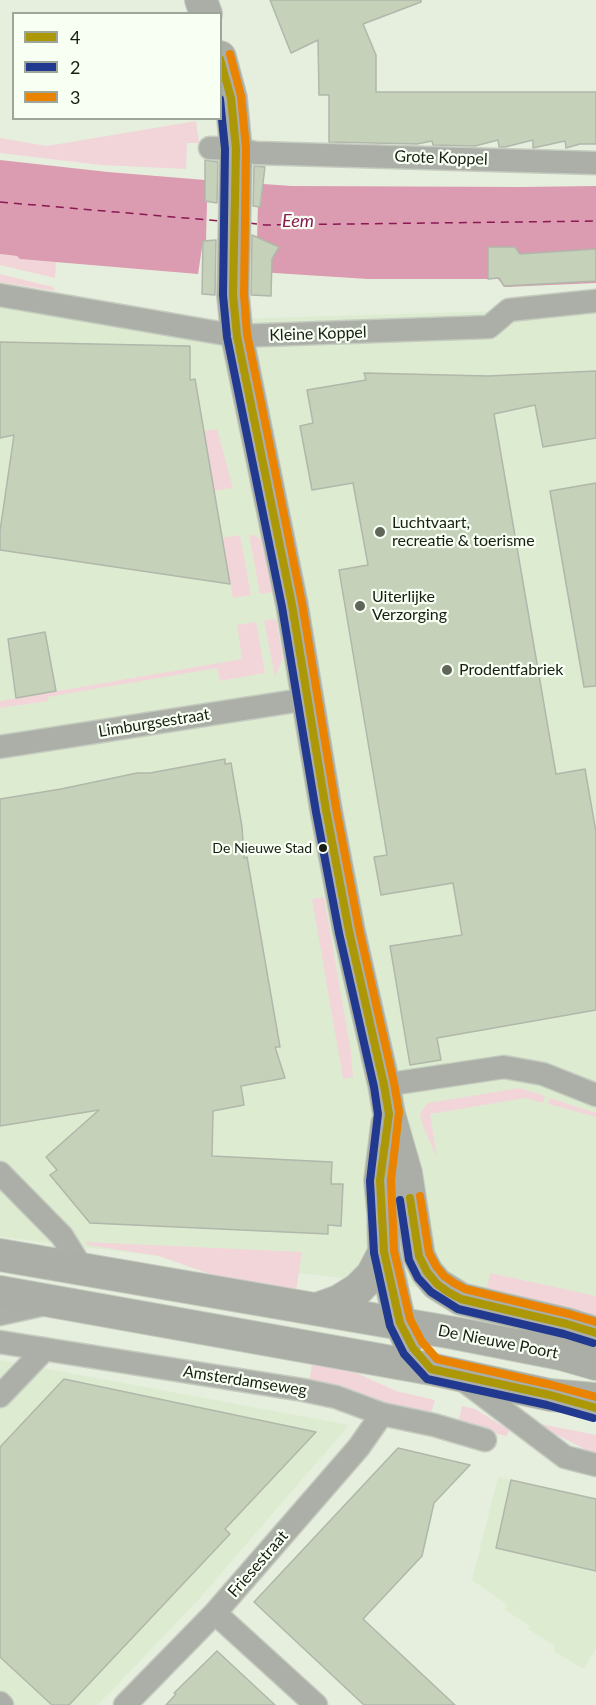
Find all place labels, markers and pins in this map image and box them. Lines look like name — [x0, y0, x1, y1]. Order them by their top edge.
place label: Luchtvaart, recreatie & toerisme — [392, 513, 535, 551]
marker: Luchtvaart, recreatie & toerisme — [373, 525, 387, 539]
place label: Uiterlijke Verzorging — [372, 587, 447, 625]
marker: Uiterlijke Verzorging — [353, 599, 367, 613]
place label: Prodentfabriek — [459, 660, 563, 680]
marker: Prodentfabriek — [440, 663, 454, 677]
place label: De Nieuwe Stad — [212, 840, 312, 856]
marker: De Nieuwe Stad — [317, 842, 329, 854]

